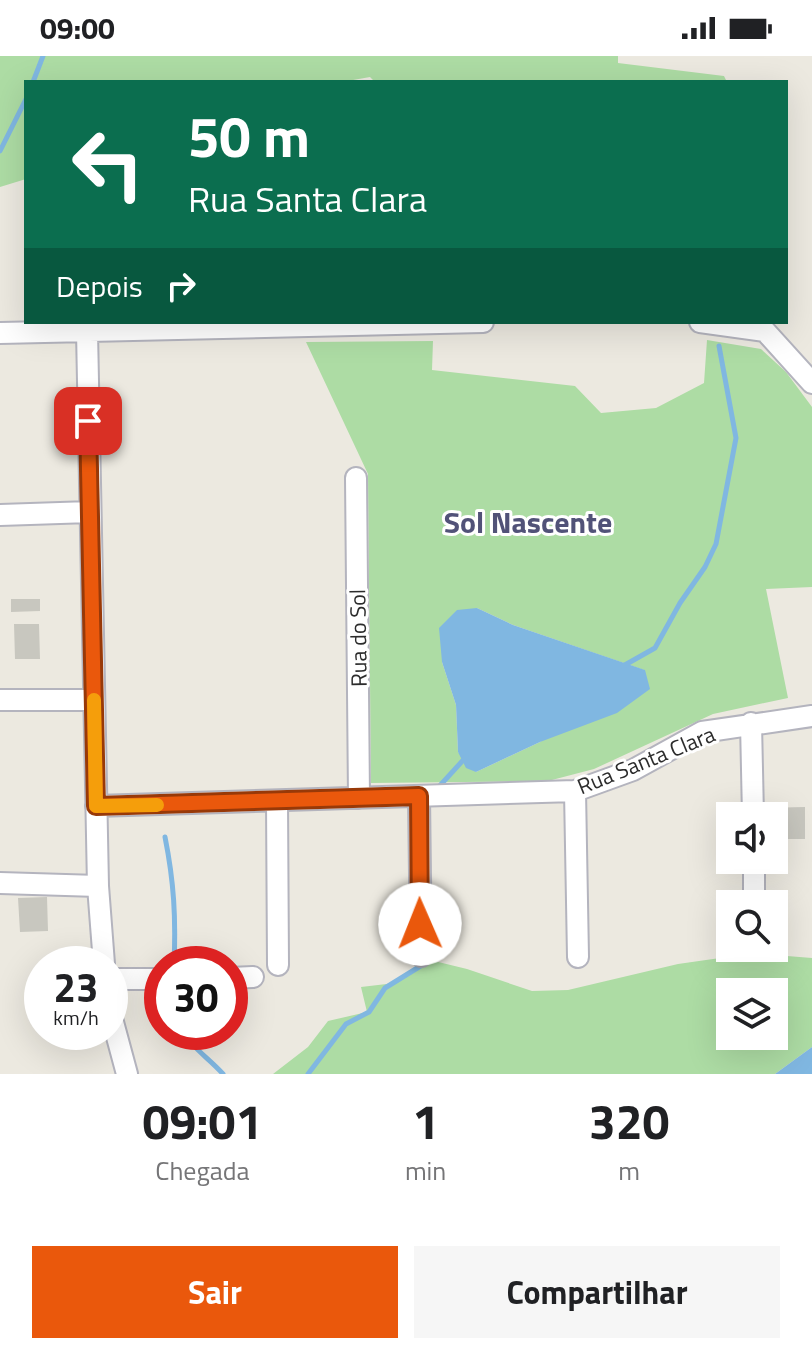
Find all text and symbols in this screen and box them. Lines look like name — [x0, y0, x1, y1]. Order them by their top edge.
text: 09:00 — [40, 5, 115, 51]
text: 50 m — [188, 94, 310, 179]
icon: left — [56, 112, 160, 216]
text: Rua Santa Clara — [188, 171, 427, 226]
text: Depois — [56, 263, 143, 309]
icon: right — [159, 264, 203, 308]
pin — [54, 387, 122, 455]
icon: arrive — [66, 399, 110, 443]
district label: Sol Nascente — [444, 499, 612, 545]
street label: Rua do Sol — [340, 589, 376, 687]
street label: Rua Santa Clara — [572, 717, 720, 803]
map controls — [716, 802, 788, 1050]
button: sound — [716, 802, 788, 874]
position arrow — [378, 882, 462, 966]
button: search — [716, 890, 788, 962]
speed limit sign: 30 — [144, 946, 248, 1050]
text: 23 — [54, 957, 98, 1018]
button: layers — [716, 978, 788, 1050]
text: km/h — [53, 1002, 99, 1033]
text: 09:01 — [143, 1085, 262, 1158]
text: 1 — [412, 1085, 439, 1158]
text: 320 — [589, 1085, 669, 1158]
text: Chegada — [155, 1151, 250, 1190]
text: min — [405, 1151, 446, 1190]
text: m — [618, 1151, 640, 1190]
button: Sair — [32, 1246, 398, 1338]
button: Compartilhar — [414, 1246, 780, 1338]

